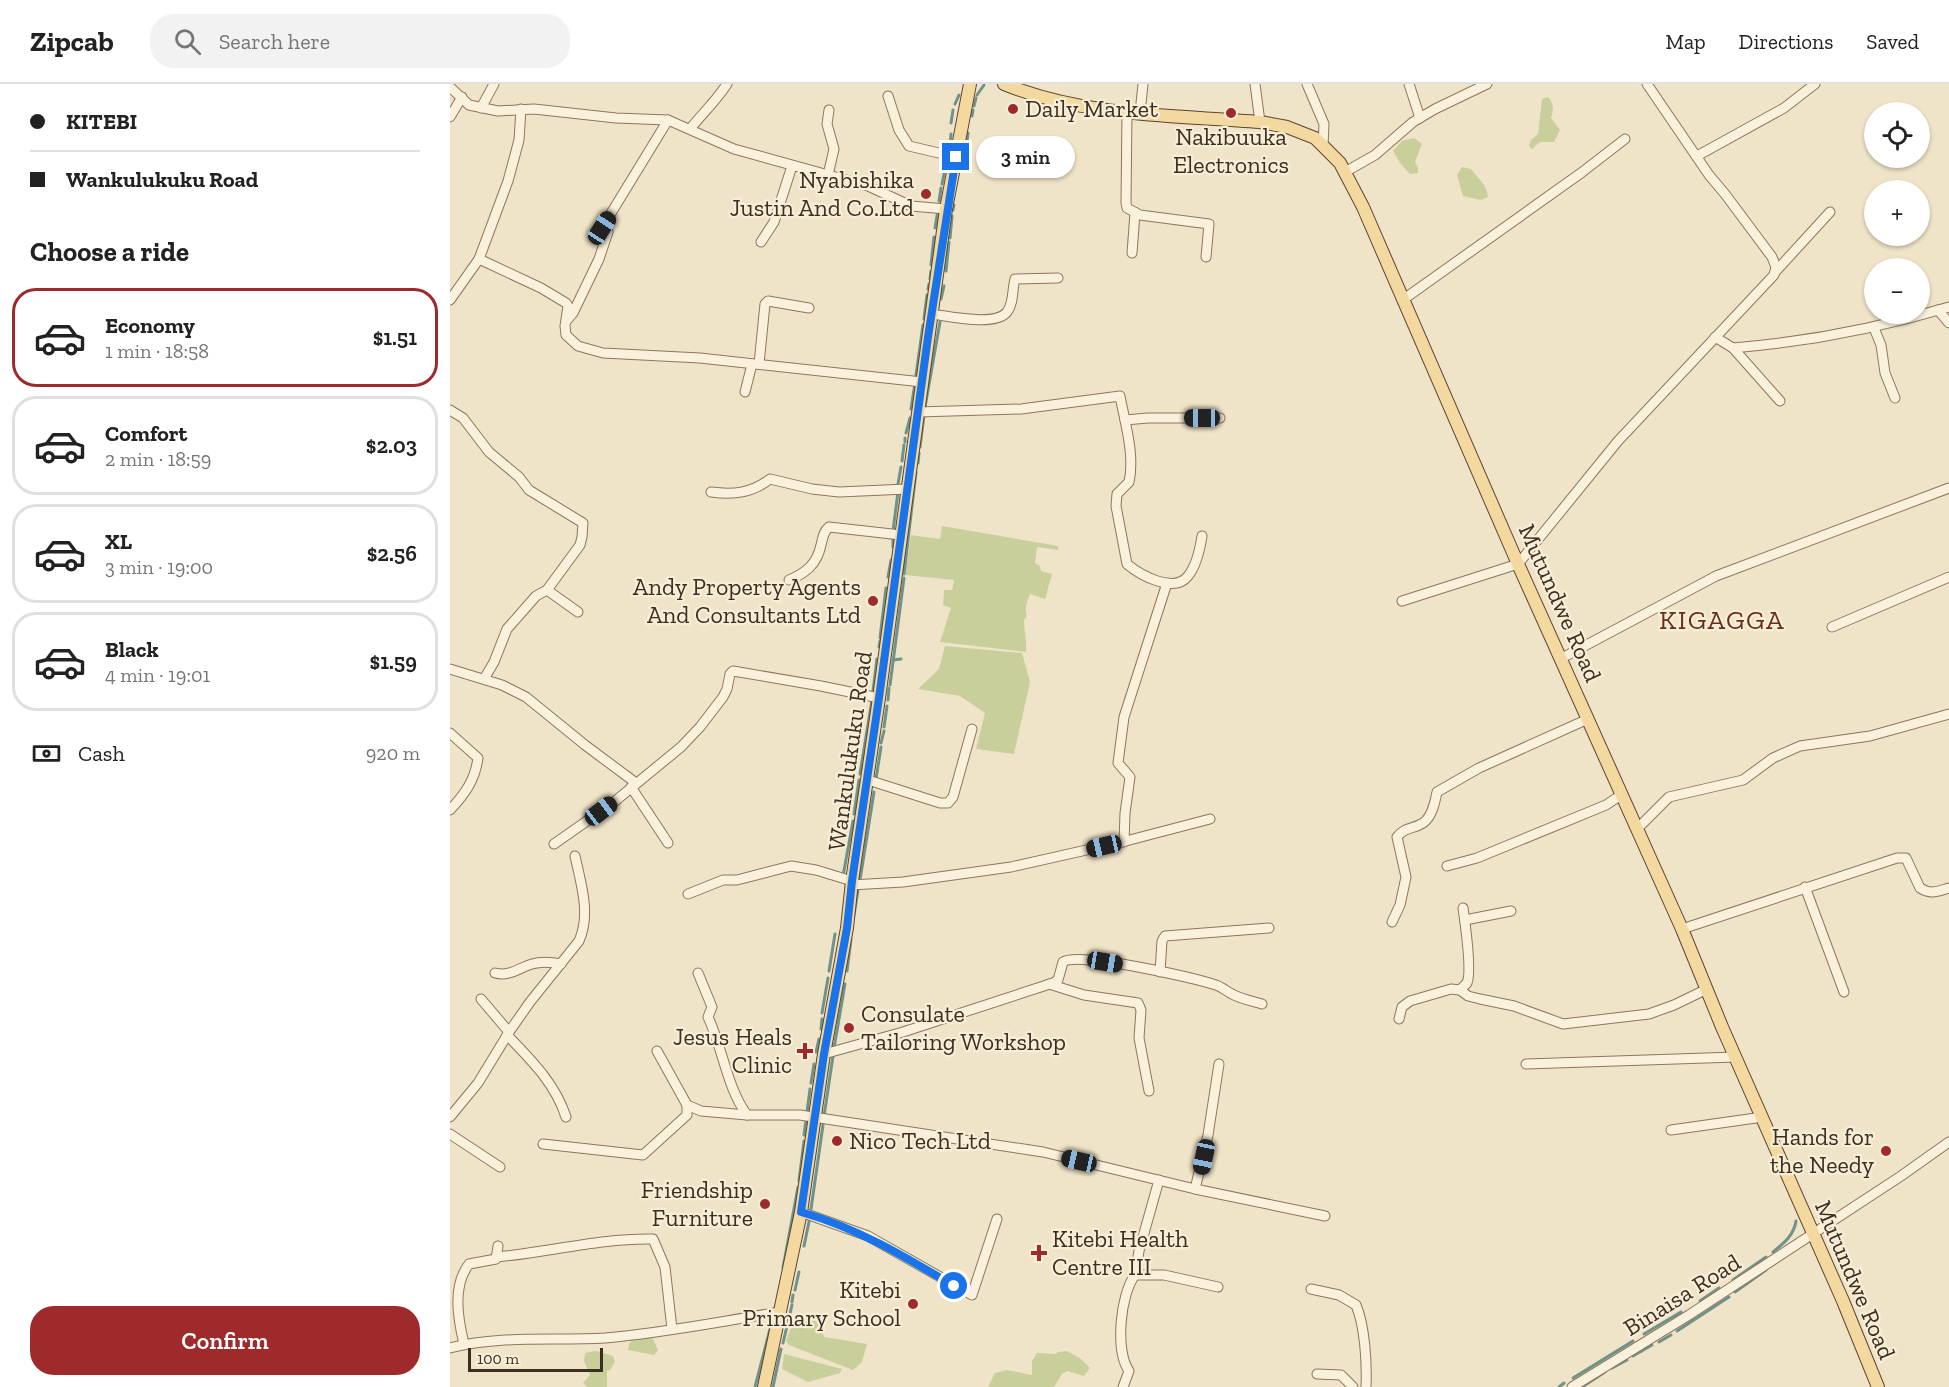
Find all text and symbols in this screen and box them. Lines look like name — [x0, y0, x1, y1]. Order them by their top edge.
search box — [150, 14, 570, 68]
text: Zipcab — [30, 25, 114, 58]
icon: search — [171, 25, 204, 58]
text: Search here — [219, 28, 330, 55]
text: Map — [1666, 29, 1706, 54]
text: Directions — [1739, 29, 1833, 54]
text: Saved — [1866, 29, 1919, 54]
place label: Daily Market — [1025, 94, 1158, 123]
marker: Daily Market — [1006, 102, 1020, 116]
map controls — [1864, 102, 1930, 324]
button: locate — [1864, 102, 1930, 168]
marker: Nakibuuka Electronics — [1224, 106, 1238, 120]
text: KITEBI — [66, 108, 137, 135]
place label: Nakibuuka Electronics — [1173, 122, 1289, 179]
callout: 3 min — [977, 136, 1076, 178]
route end — [942, 143, 969, 170]
text: 3 min — [1001, 145, 1050, 169]
place label: Nyabishika Justin And Co.Ltd — [730, 165, 914, 222]
text: Wankulukuku Road — [66, 166, 258, 193]
button: + — [1864, 180, 1930, 246]
marker: Nyabishika Justin And Co.Ltd — [919, 187, 933, 201]
car — [585, 208, 619, 248]
text: Choose a ride — [30, 236, 189, 268]
button: − — [1864, 258, 1930, 324]
icon: car — [33, 311, 87, 365]
text: Economy — [105, 312, 195, 339]
text: $1.51 — [373, 324, 417, 351]
text: 1 min · 18:58 — [105, 339, 209, 363]
car — [1184, 409, 1220, 427]
icon: car — [33, 419, 87, 473]
text: Comfort — [105, 420, 187, 447]
text: $2.03 — [366, 432, 417, 459]
text: 2 min · 18:59 — [105, 447, 211, 471]
street label: Mutundwe Road — [1513, 519, 1608, 686]
icon: car — [33, 527, 87, 581]
text: XL — [105, 528, 132, 555]
text: $2.56 — [367, 540, 417, 567]
text: 3 min · 19:00 — [105, 555, 213, 579]
place label: Andy Property Agents And Consultants Ltd — [633, 572, 861, 629]
marker: Andy Property Agents And Consultants Ltd — [866, 594, 880, 608]
district label: KIGAGGA — [1659, 604, 1785, 636]
icon: car — [33, 635, 87, 689]
text: Black — [105, 636, 159, 663]
text: $1.59 — [370, 648, 417, 675]
street label: Wankulukuku Road — [821, 649, 878, 853]
text: 4 min · 19:01 — [105, 663, 210, 687]
icon: cash — [30, 737, 63, 770]
text: Cash — [78, 740, 125, 767]
text: 920 m — [366, 741, 420, 765]
car — [581, 793, 621, 829]
car — [1084, 833, 1124, 859]
car — [1086, 950, 1124, 974]
place label: Consulate Tailoring Workshop — [861, 999, 1066, 1056]
marker: Consulate Tailoring Workshop — [842, 1021, 856, 1035]
place label: Jesus Heals Clinic — [673, 1022, 792, 1079]
marker: Jesus Heals Clinic — [796, 1042, 814, 1060]
place label: Hands for the Needy — [1770, 1122, 1875, 1179]
place label: Nico Tech Ltd — [849, 1126, 991, 1155]
marker: Nico Tech Ltd — [830, 1134, 844, 1148]
car — [1191, 1138, 1217, 1176]
marker: Hands for the Needy — [1879, 1144, 1893, 1158]
car — [1059, 1148, 1099, 1174]
place label: Friendship Furniture — [641, 1175, 753, 1232]
street label: Mutundwe Road — [1809, 1196, 1902, 1364]
marker: Friendship Furniture — [758, 1197, 772, 1211]
place label: Kitebi Health Centre III — [1052, 1224, 1189, 1281]
marker: Kitebi Health Centre III — [1030, 1244, 1048, 1262]
street label: Binaisa Road — [1618, 1247, 1746, 1342]
route start — [940, 1272, 967, 1299]
place label: Kitebi Primary School — [743, 1275, 901, 1332]
marker: Kitebi Primary School — [906, 1297, 920, 1311]
button: Confirm — [30, 1306, 420, 1375]
scale bar — [468, 1345, 603, 1372]
text: 100 m — [477, 1349, 519, 1368]

